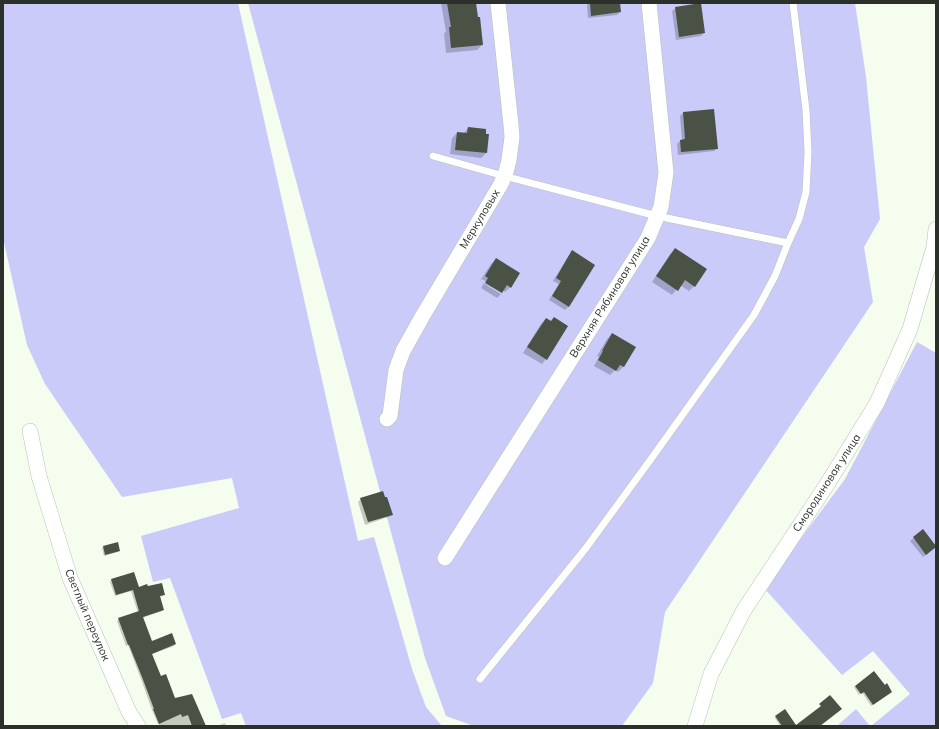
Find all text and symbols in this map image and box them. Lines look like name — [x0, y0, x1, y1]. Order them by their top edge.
street label: Меркуловых — [457, 187, 503, 251]
street label: Верхняя Рябиновая улица — [567, 234, 653, 360]
street label: Смородиновая улица — [790, 431, 864, 535]
street label: Светлый переулок — [62, 567, 112, 663]

